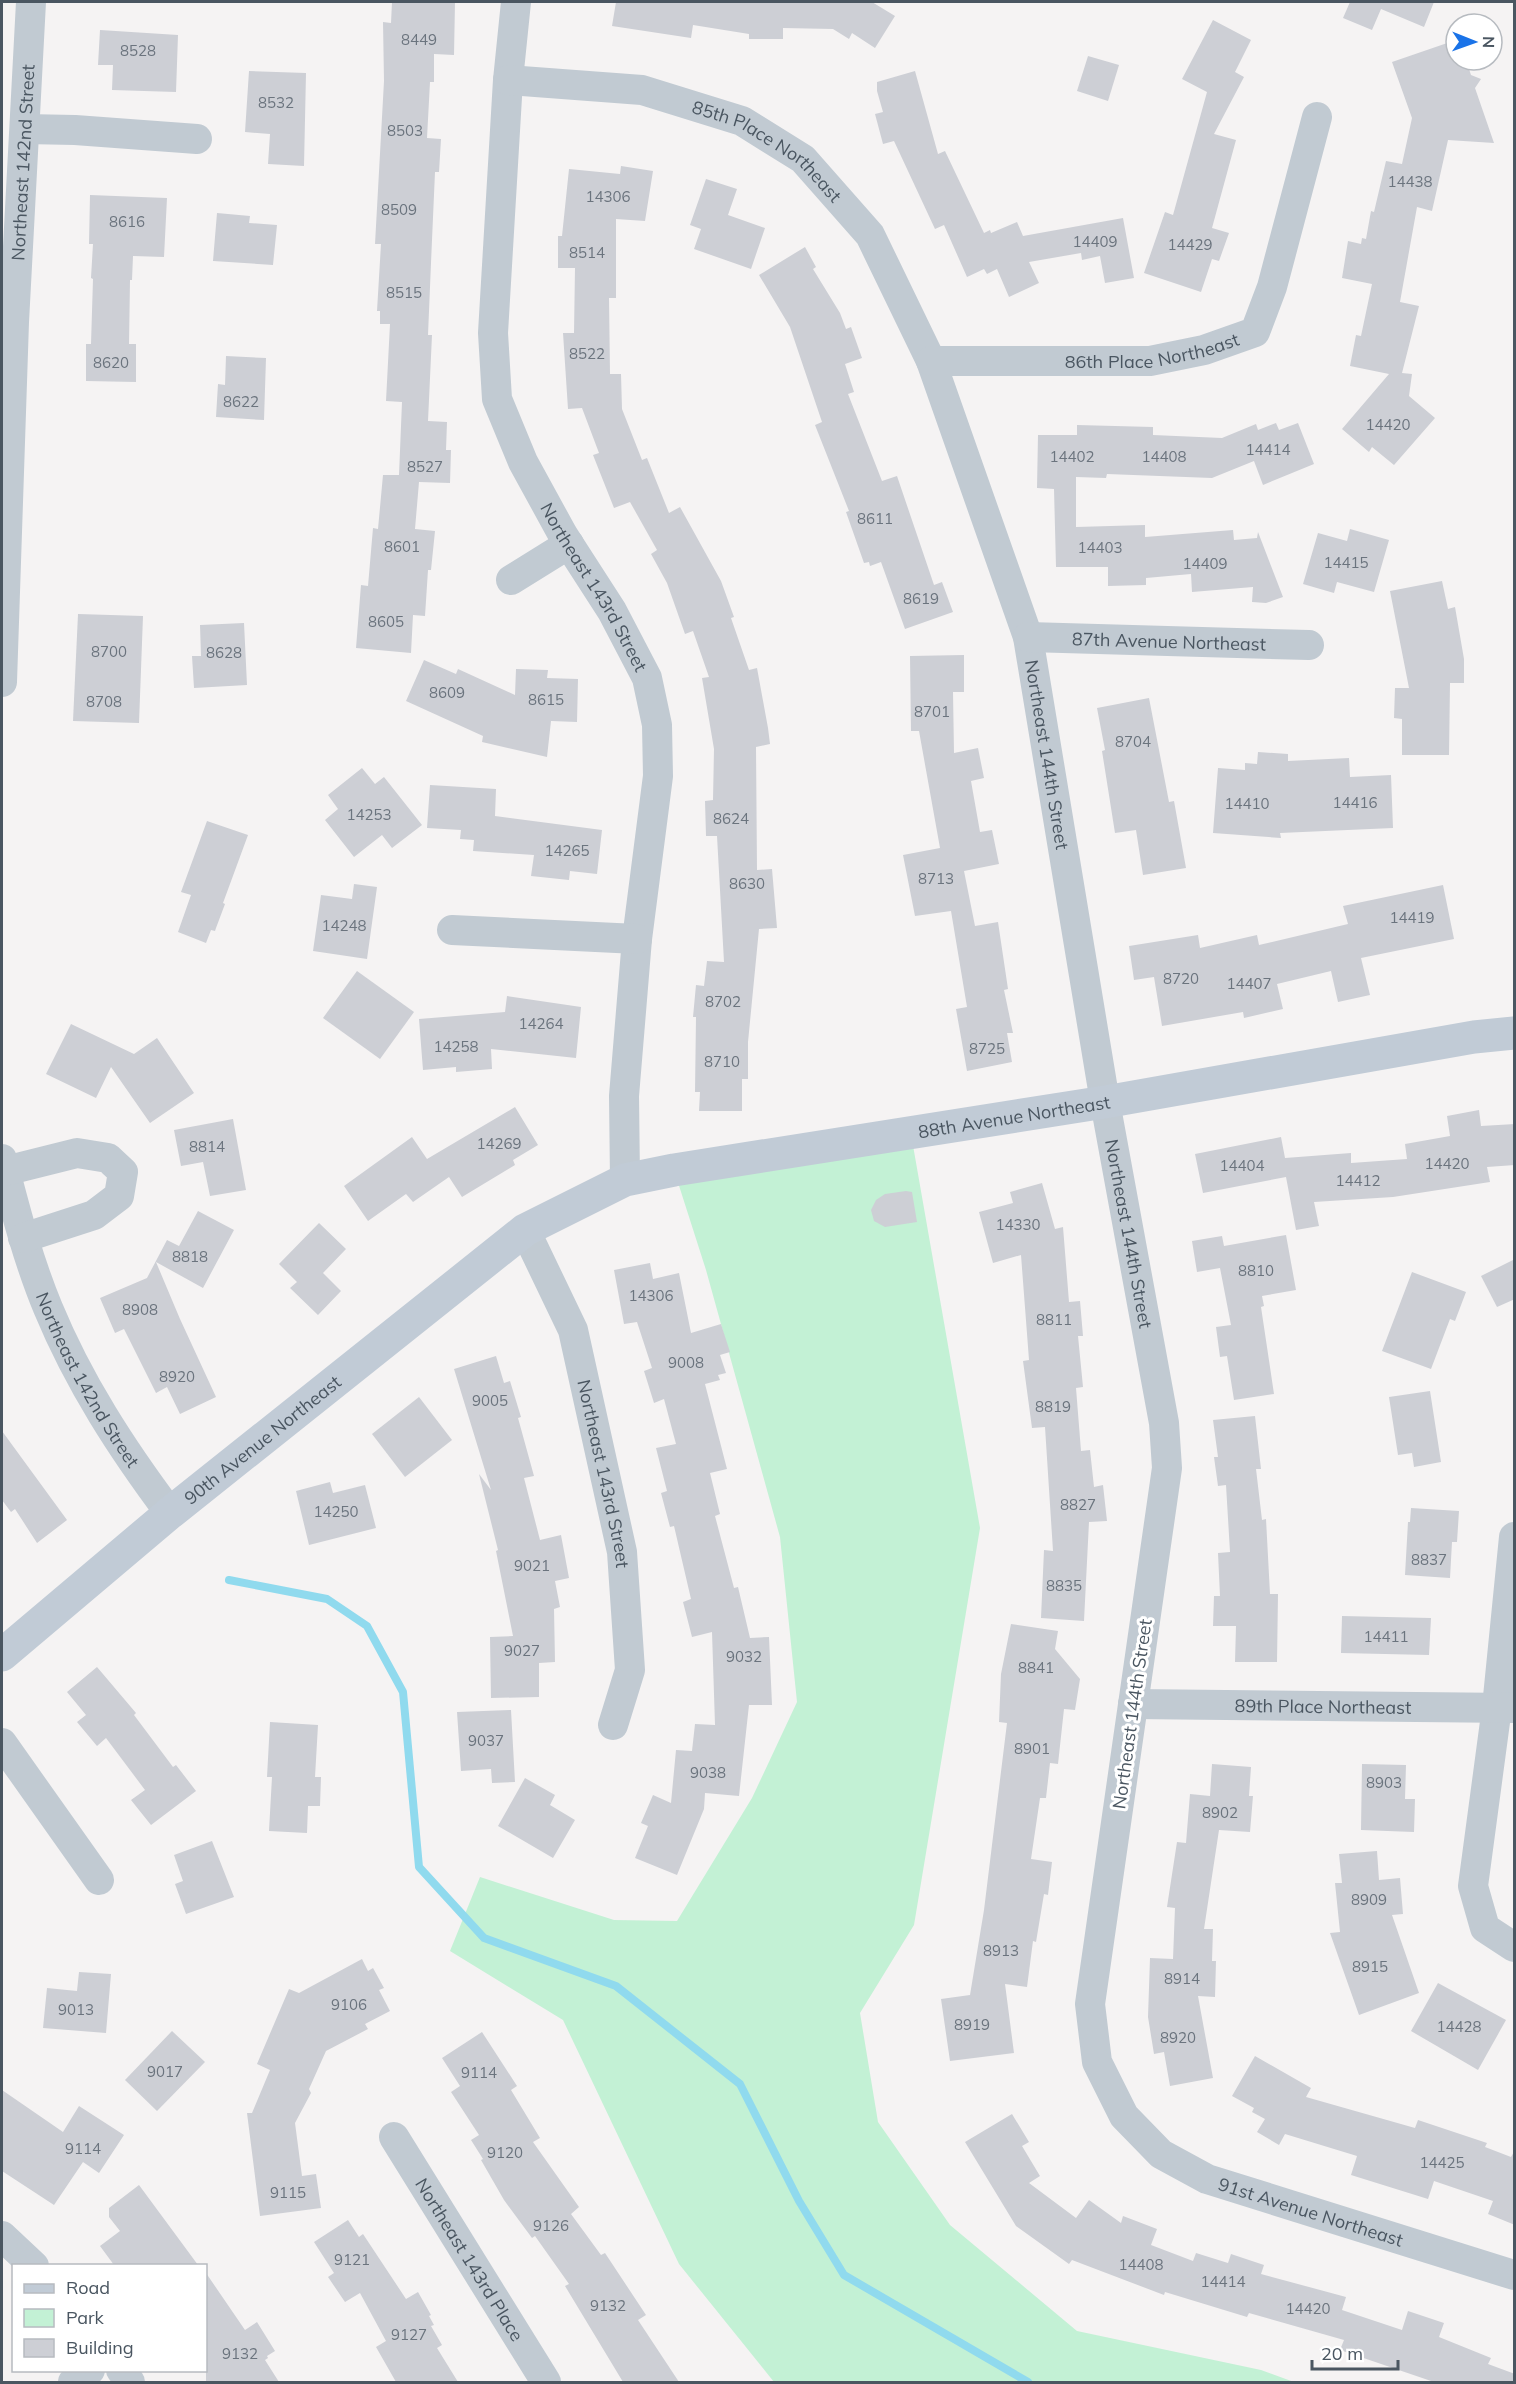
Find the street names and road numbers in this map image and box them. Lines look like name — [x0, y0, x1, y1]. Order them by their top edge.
street label: Northeast 142nd Street — [6, 64, 39, 261]
street label: 85th Place Northeast — [690, 95, 847, 207]
street label: 86th Place Northeast — [1065, 327, 1242, 373]
street label: Northeast 143rd Street — [536, 498, 653, 675]
street label: 87th Avenue Northeast — [1072, 627, 1266, 655]
street label: Northeast 144th Street — [1020, 658, 1074, 851]
street label: 88th Avenue Northeast — [916, 1090, 1112, 1143]
street label: Northeast 144th Street — [1101, 1137, 1158, 1330]
street label: Northeast 142nd Street — [31, 1289, 145, 1472]
street label: 90th Avenue Northeast — [179, 1370, 345, 1509]
street label: Northeast 143rd Street — [573, 1377, 635, 1569]
street label: Northeast 144th Street — [1107, 1617, 1157, 1811]
street label: 89th Place Northeast — [1235, 1694, 1411, 1718]
street label: 91st Avenue Northeast — [1216, 2172, 1406, 2251]
street label: Northeast 143rd Place — [411, 2173, 529, 2345]

